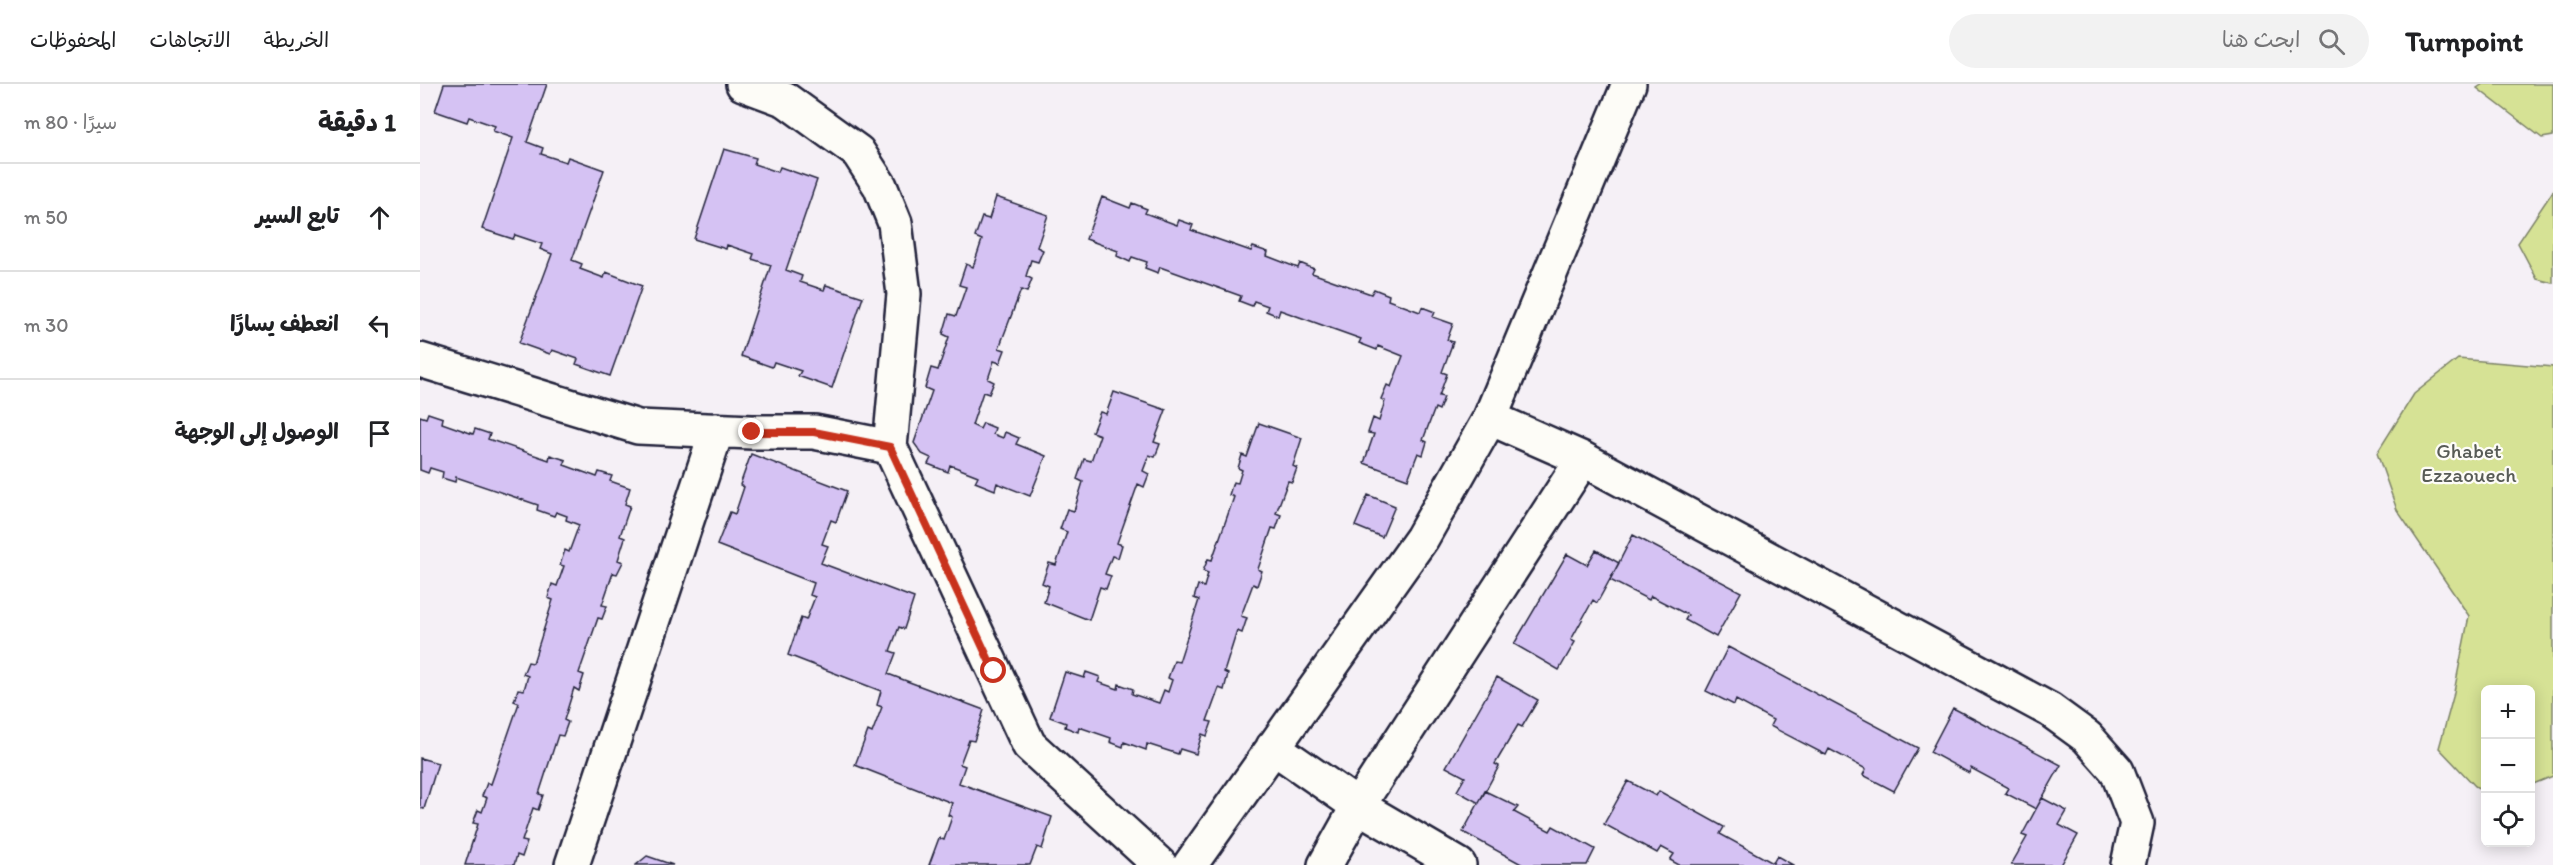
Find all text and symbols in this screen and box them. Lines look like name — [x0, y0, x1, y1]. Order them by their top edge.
search box — [1949, 14, 2369, 68]
text: Turnpoint — [2405, 24, 2523, 58]
icon: search — [2315, 25, 2348, 58]
text: ابحث هنا — [2222, 26, 2300, 53]
text: المحفوظات — [30, 27, 116, 52]
text: الاتجاهات — [149, 27, 231, 52]
text: الخريطة — [264, 27, 329, 52]
text: 1 دقيقة — [318, 106, 396, 138]
text: سيرًا · 80 m — [24, 110, 117, 134]
icon: ahead — [363, 201, 396, 234]
text: تابع السير — [256, 202, 339, 229]
text: 50 m — [24, 205, 68, 229]
icon: left — [363, 309, 396, 342]
text: انعطف يسارًا — [230, 310, 339, 337]
text: 30 m — [24, 313, 69, 337]
icon: arrive — [363, 417, 396, 450]
text: الوصول إلى الوجهة — [174, 418, 339, 445]
route end — [738, 418, 764, 444]
park label: Ghabet Ezzaouech — [2421, 438, 2517, 487]
route start — [980, 657, 1006, 683]
map controls — [2481, 685, 2535, 847]
button: + — [2481, 685, 2535, 739]
button: − — [2481, 739, 2535, 793]
button: locate — [2481, 793, 2535, 847]

